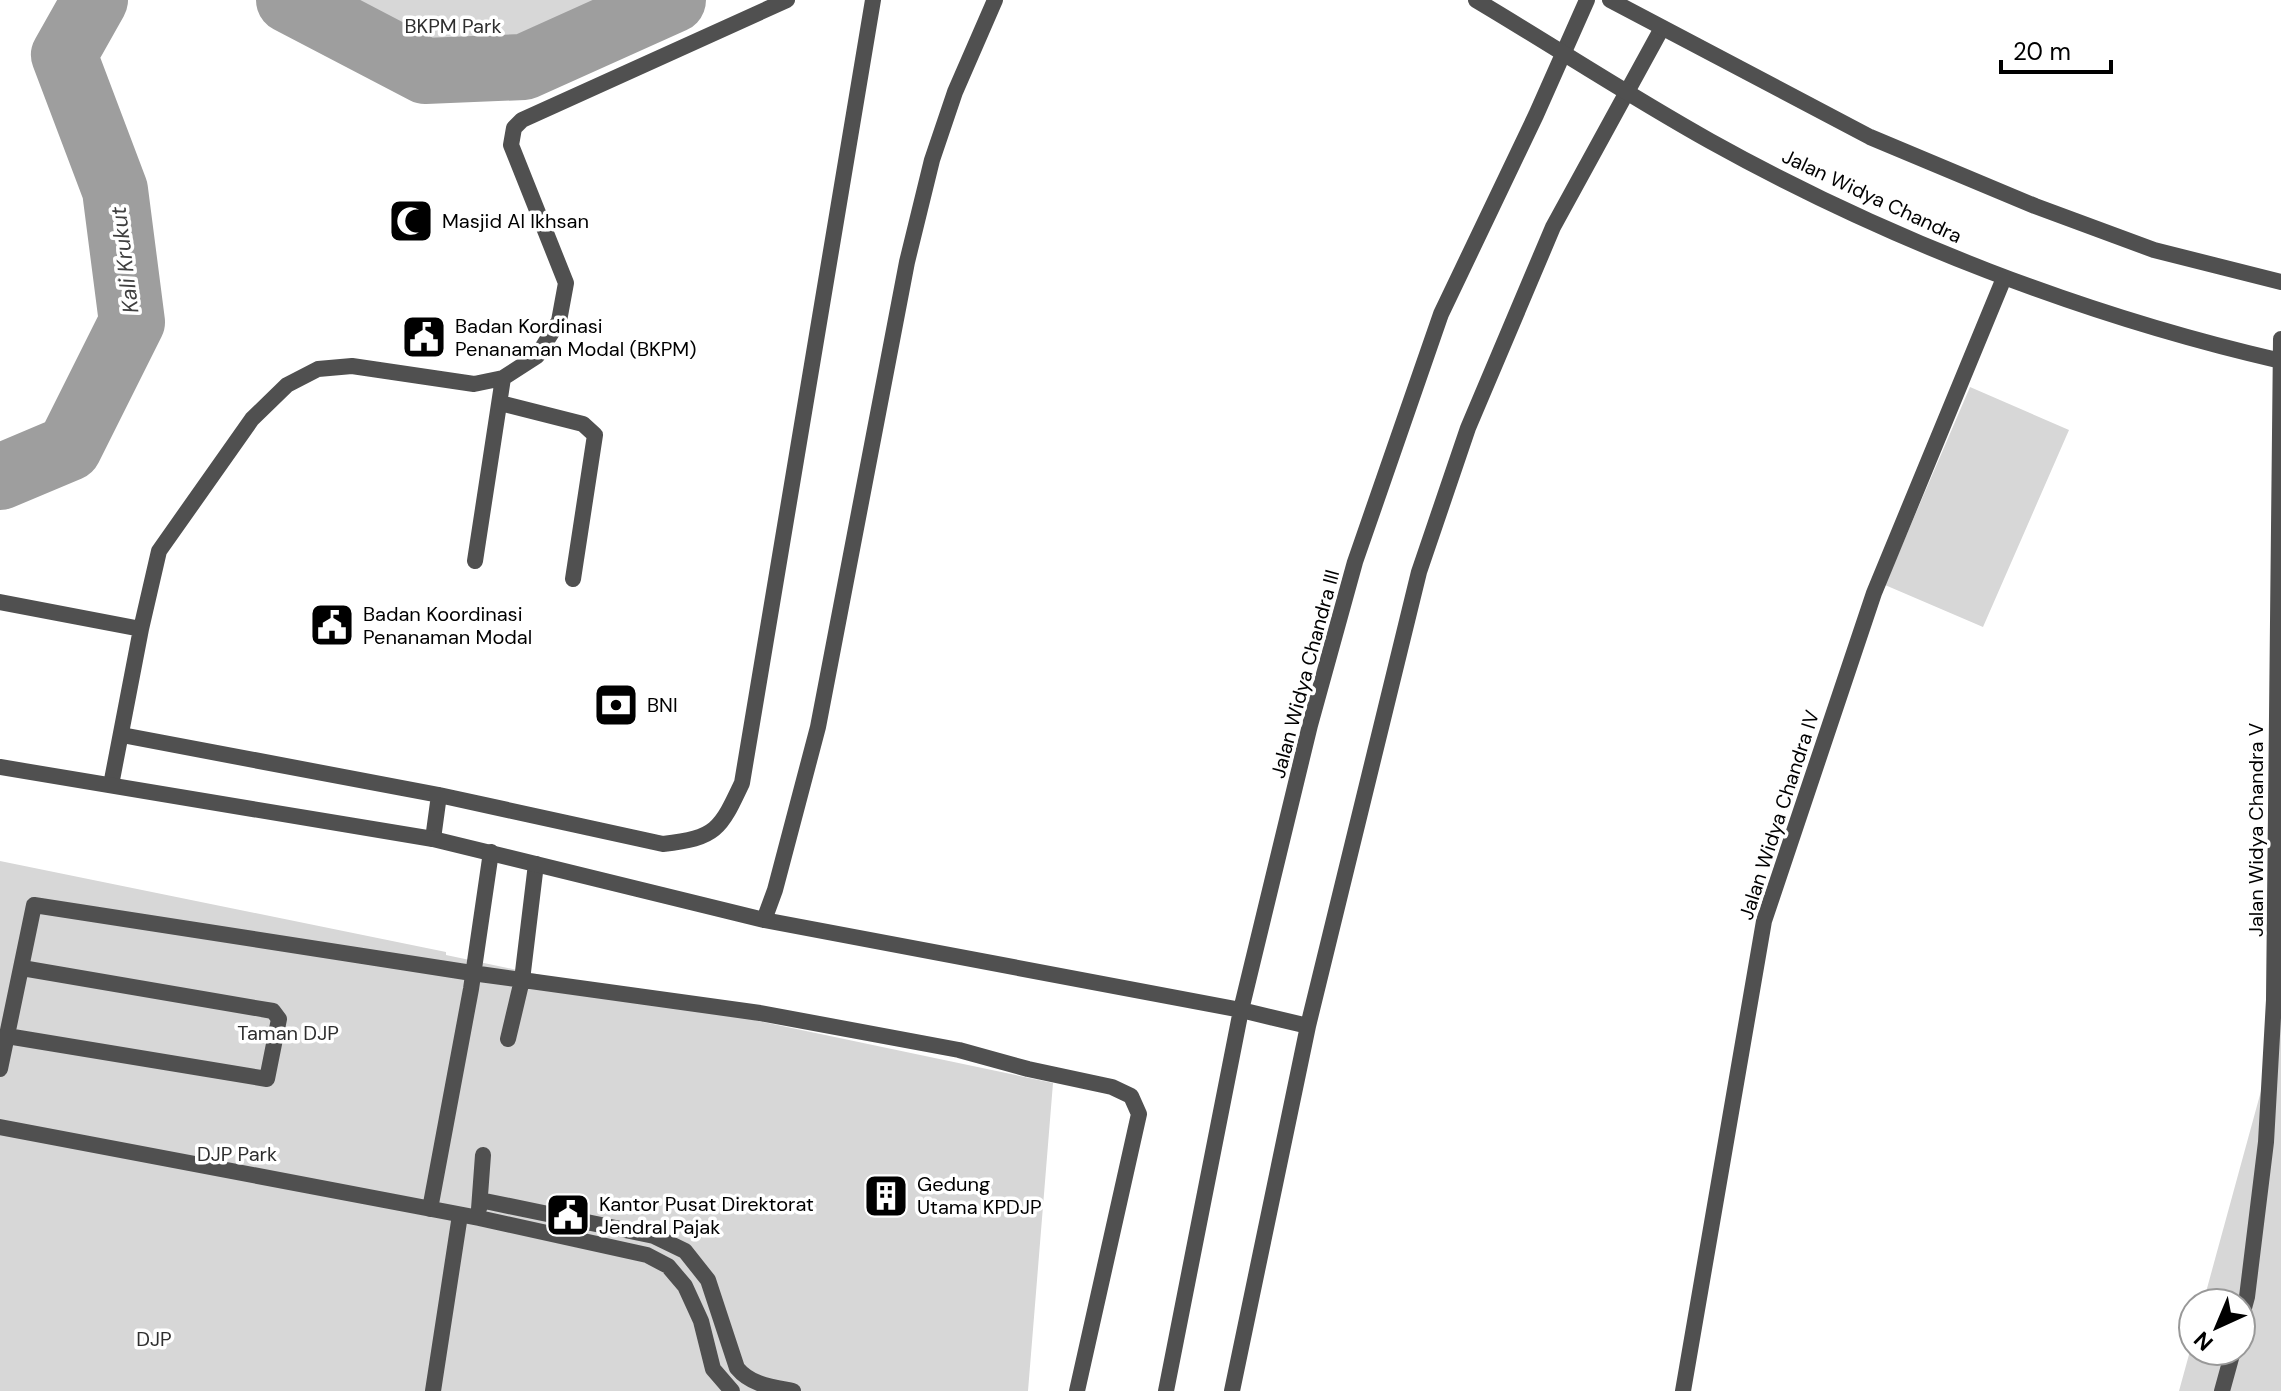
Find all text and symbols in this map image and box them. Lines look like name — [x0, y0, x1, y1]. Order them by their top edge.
park label: BKPM Park — [405, 13, 501, 39]
scale bar — [2001, 24, 2111, 74]
text: 20 m — [2013, 36, 2071, 67]
street label: Jalan Widya Chandra — [1778, 143, 1966, 249]
mosque icon: Masjid Al Ikhsan — [387, 197, 435, 245]
water label: Kali Krukut — [104, 204, 145, 315]
place label: Masjid Al Ikhsan — [442, 208, 589, 234]
public building icon: Badan Kordinasi Penanaman Modal (BKPM) — [400, 313, 448, 361]
place label: Badan Kordinasi Penanaman Modal (BKPM) — [455, 313, 697, 362]
street label: Jalan Widya Chandra III — [1265, 567, 1345, 781]
public building icon: Badan Koordinasi Penanaman Modal — [308, 601, 356, 649]
place label: Badan Koordinasi Penanaman Modal — [363, 601, 532, 650]
bank icon: BNI — [592, 681, 640, 729]
place label: BNI — [647, 692, 678, 718]
street label: Jalan Widya Chandra IV — [1733, 707, 1825, 923]
street label: Jalan Widya Chandra V — [2243, 723, 2269, 937]
park label: Taman DJP — [237, 1020, 339, 1046]
park label: DJP Park — [197, 1141, 277, 1167]
place label: Gedung Utama KPDJP — [917, 1171, 1042, 1220]
building icon: Gedung Utama KPDJP — [862, 1172, 910, 1220]
public building icon: Kantor Pusat Direktorat Jendral Pajak — [544, 1191, 592, 1239]
place label: Kantor Pusat Direktorat Jendral Pajak — [599, 1191, 814, 1240]
north arrow — [2177, 1287, 2257, 1367]
text: N — [2188, 1325, 2219, 1357]
park label: DJP — [136, 1326, 172, 1352]

